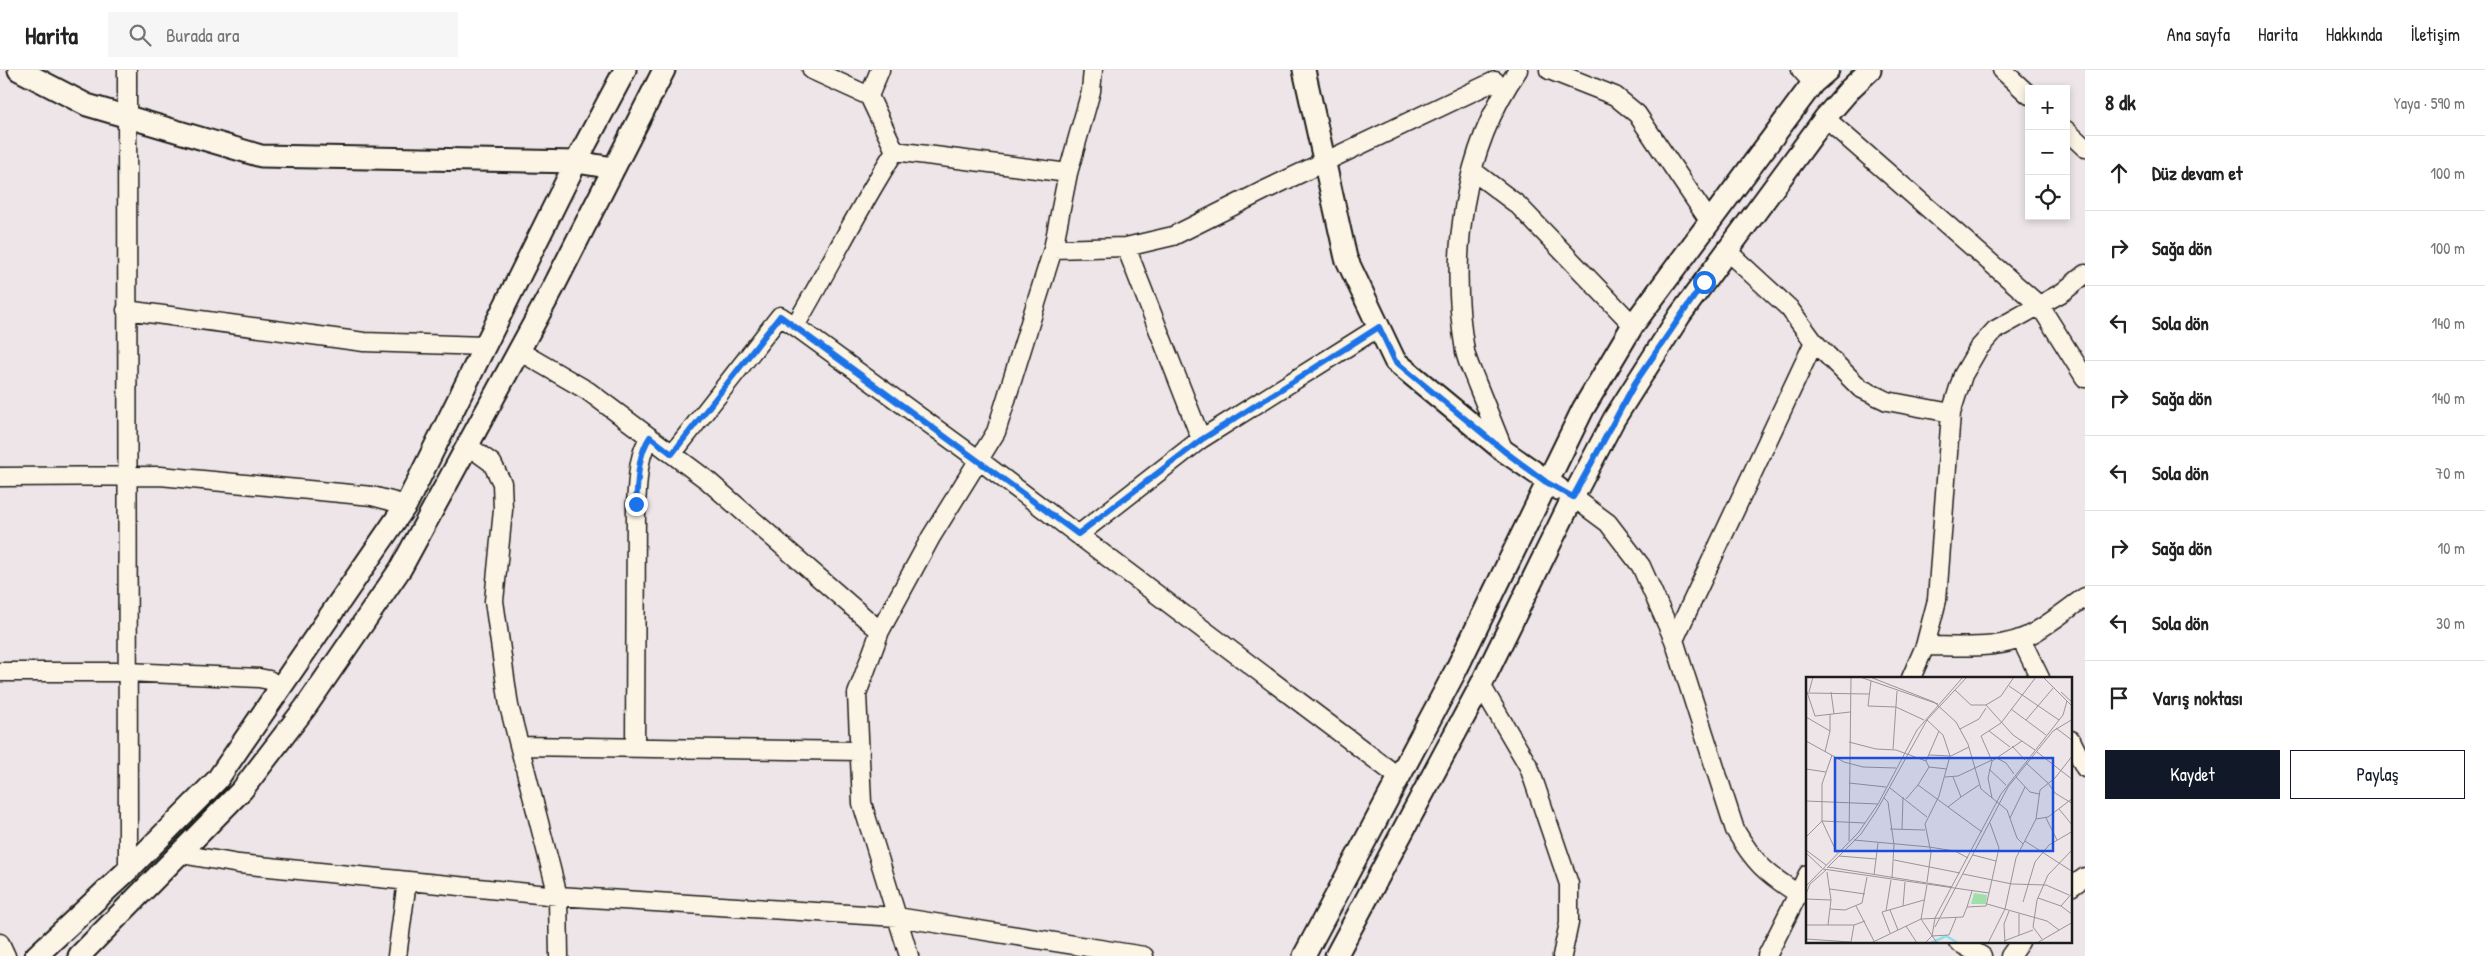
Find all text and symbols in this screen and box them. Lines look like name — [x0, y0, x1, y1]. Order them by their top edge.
search box — [108, 12, 458, 57]
text: Harita — [25, 19, 78, 51]
icon: search — [126, 21, 154, 49]
text: Burada ara — [166, 22, 239, 48]
text: Ana sayfa — [2167, 22, 2230, 47]
text: Harita — [2258, 22, 2298, 47]
text: Hakkında — [2326, 22, 2382, 47]
text: İletişim — [2410, 22, 2460, 47]
map controls — [2025, 85, 2070, 220]
button: + — [2025, 85, 2070, 130]
text: 8 dk — [2105, 88, 2136, 117]
text: Yaya · 590 m — [2394, 92, 2465, 114]
button: − — [2025, 130, 2070, 175]
icon: ahead — [2105, 159, 2133, 187]
text: Düz devam et — [2152, 160, 2243, 186]
text: 100 m — [2430, 162, 2465, 184]
button: locate — [2025, 175, 2070, 220]
icon: right — [2105, 234, 2133, 262]
text: Sağa dön — [2152, 235, 2212, 261]
text: 100 m — [2430, 237, 2465, 259]
route start — [1693, 271, 1716, 294]
icon: left — [2105, 309, 2133, 337]
text: Sola dön — [2152, 310, 2209, 336]
text: 140 m — [2431, 312, 2465, 334]
icon: right — [2105, 384, 2133, 412]
text: Sağa dön — [2152, 385, 2212, 411]
text: 140 m — [2431, 387, 2465, 409]
icon: left — [2105, 459, 2133, 487]
text: Sola dön — [2152, 460, 2209, 486]
text: 70 m — [2435, 462, 2465, 484]
route end — [625, 493, 648, 516]
icon: right — [2105, 534, 2133, 562]
text: Sağa dön — [2152, 535, 2212, 561]
text: 10 m — [2437, 537, 2465, 559]
icon: left — [2105, 609, 2133, 637]
text: Sola dön — [2152, 610, 2209, 636]
text: 30 m — [2436, 612, 2465, 634]
inset map — [1806, 677, 2072, 944]
icon: arrive — [2105, 684, 2133, 712]
text: Varış noktası — [2152, 685, 2243, 711]
button: Kaydet — [2105, 750, 2280, 799]
button: Paylaş — [2290, 750, 2465, 799]

